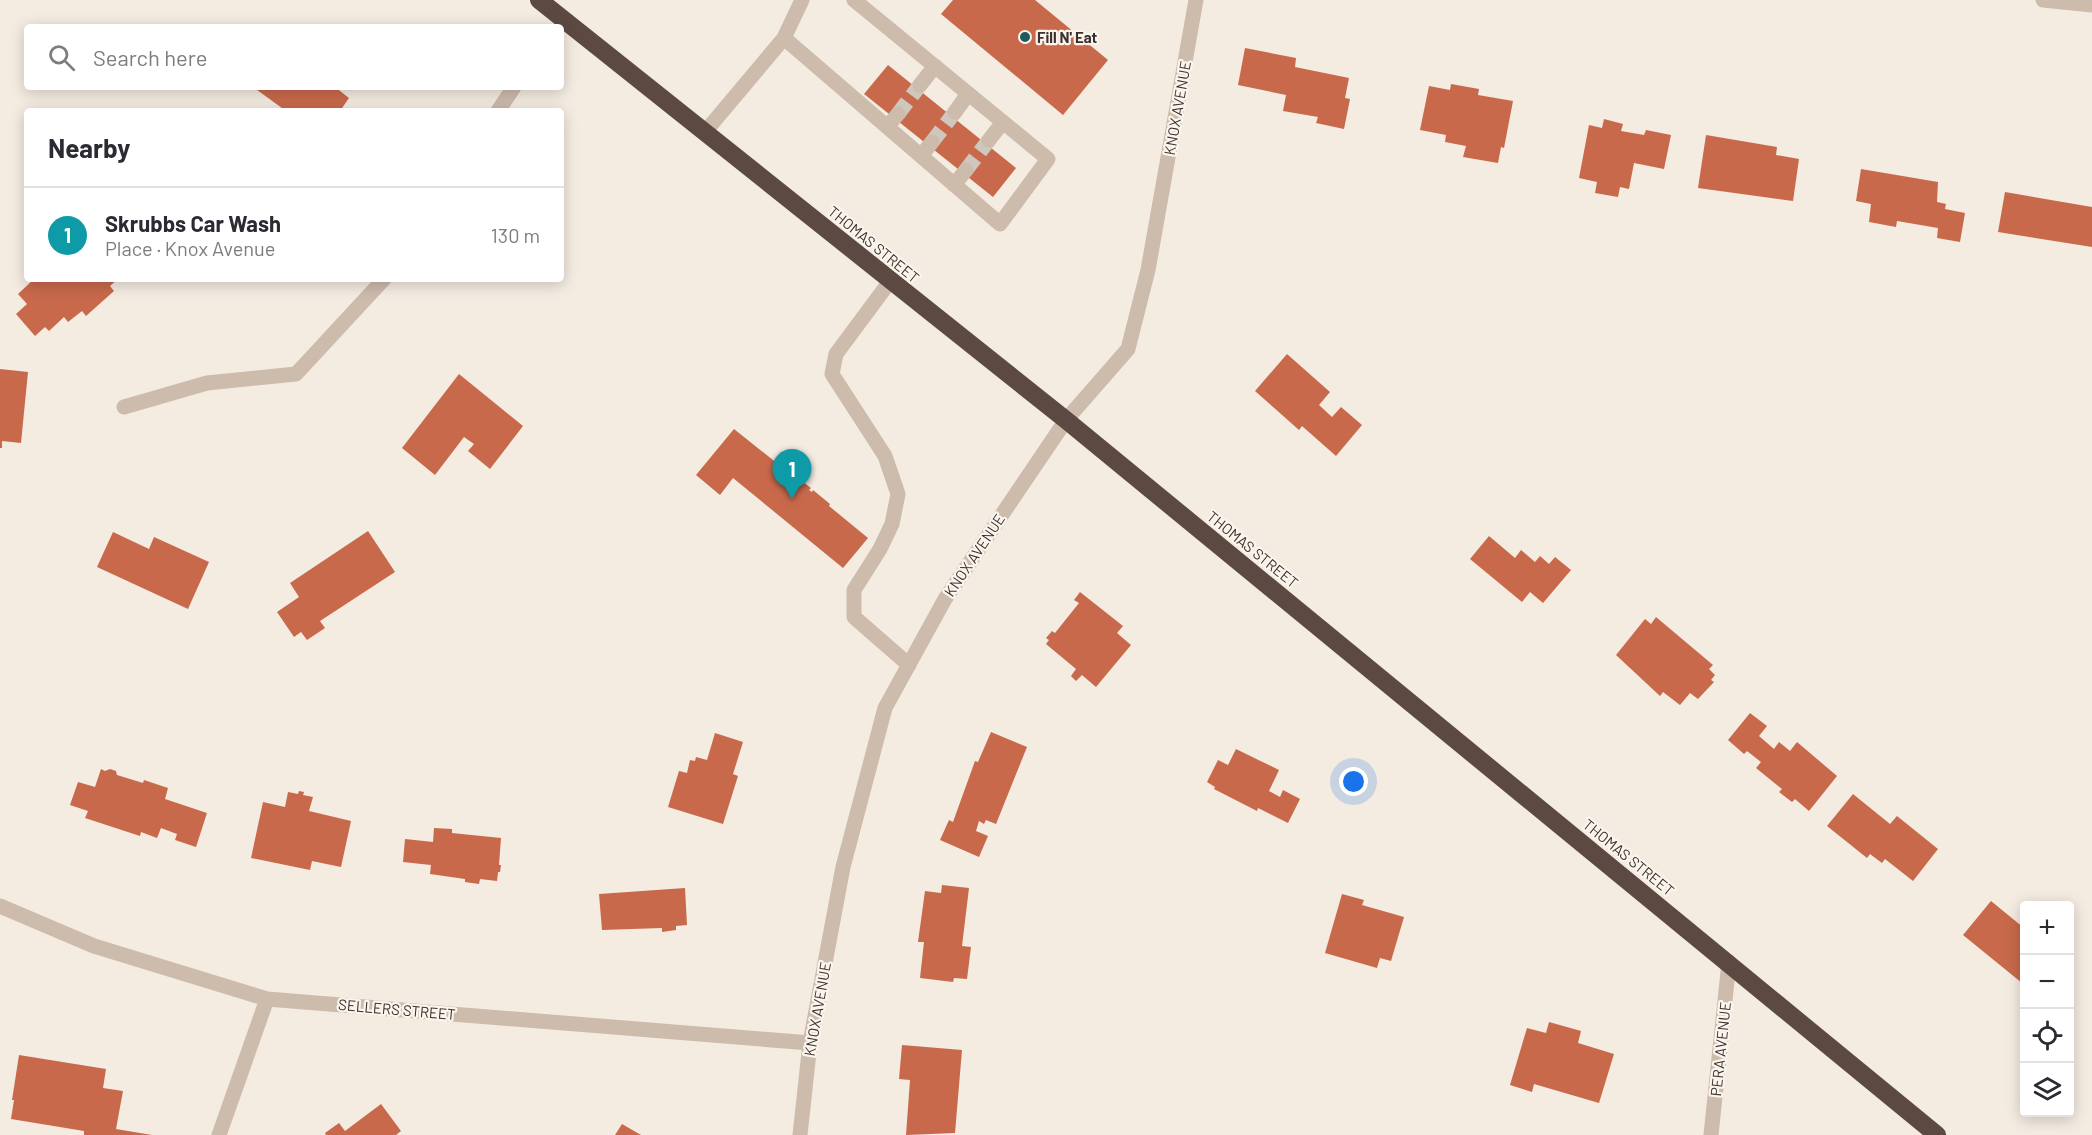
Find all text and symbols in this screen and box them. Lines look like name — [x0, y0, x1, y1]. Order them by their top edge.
search box — [24, 24, 564, 90]
place label: Fill N' Eat — [1037, 28, 1098, 46]
marker: Fill N' Eat — [1018, 30, 1032, 44]
icon: search — [45, 41, 78, 74]
text: Search here — [93, 44, 207, 70]
street label: KNOX AVENUE — [1160, 59, 1194, 157]
text: Nearby — [48, 132, 130, 163]
street label: THOMAS STREET — [825, 202, 923, 286]
text: Skrubbs Car Wash — [105, 210, 281, 236]
text: 1 — [64, 223, 71, 247]
text: 130 m — [491, 223, 540, 247]
text: Place · Knox Avenue — [105, 236, 275, 260]
pin: 1 — [772, 450, 812, 499]
street label: THOMAS STREET — [1204, 507, 1302, 591]
street label: KNOX AVENUE — [940, 510, 1008, 600]
your location — [1339, 767, 1368, 796]
street label: THOMAS STREET — [1580, 815, 1678, 899]
map controls — [2020, 901, 2074, 1117]
button: + — [2020, 901, 2074, 955]
button: − — [2020, 955, 2074, 1009]
street label: KNOX AVENUE — [800, 960, 834, 1058]
street label: SELLERS STREET — [338, 995, 456, 1023]
street label: PERA AVENUE — [1706, 1001, 1734, 1097]
button: locate — [2020, 1009, 2074, 1063]
button: layers — [2020, 1063, 2074, 1117]

